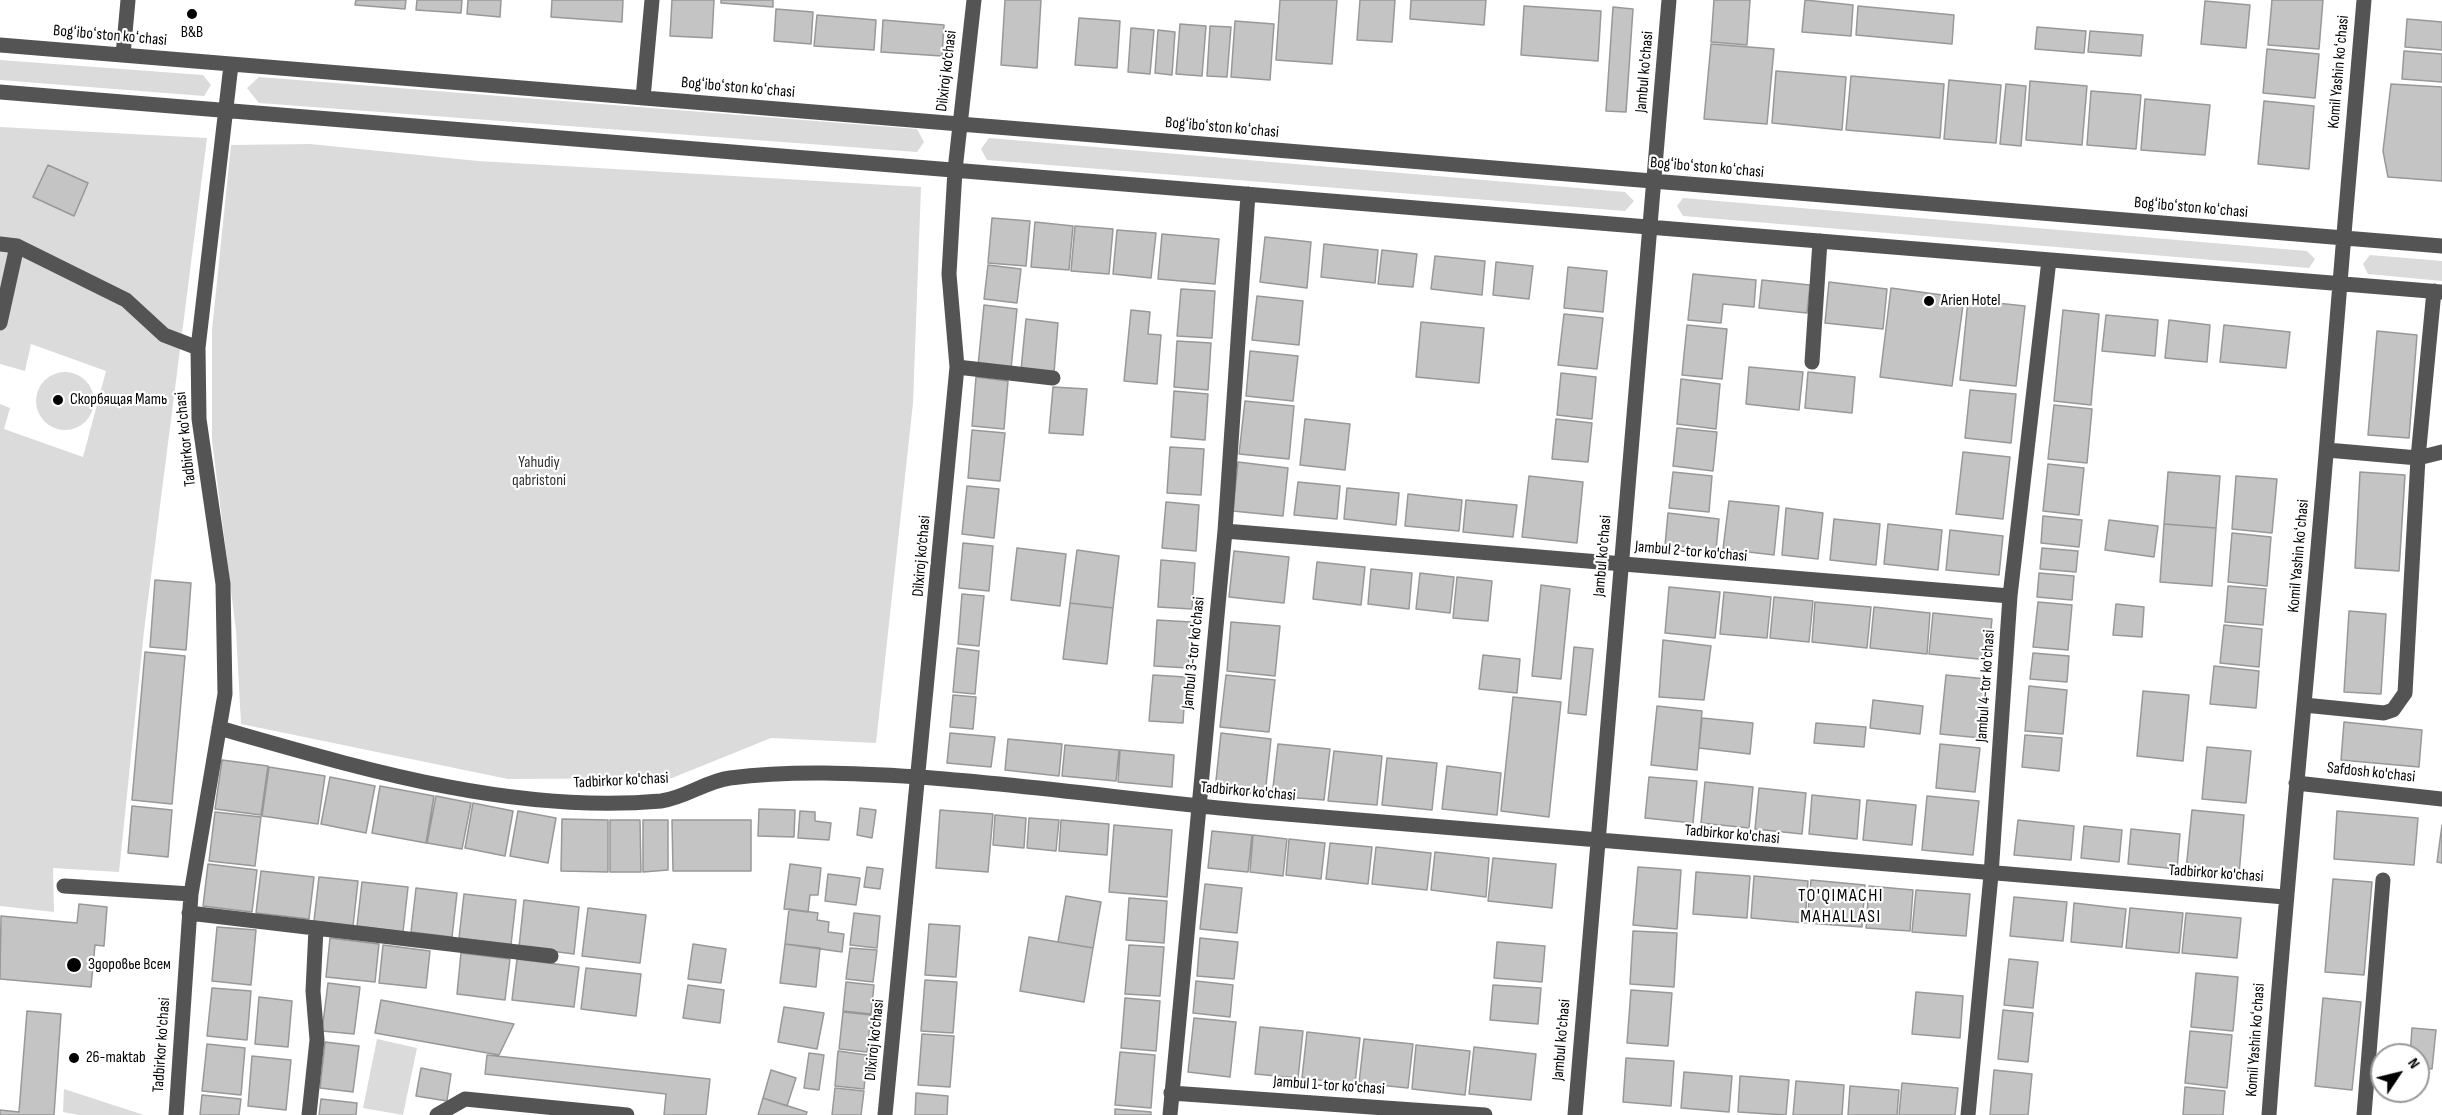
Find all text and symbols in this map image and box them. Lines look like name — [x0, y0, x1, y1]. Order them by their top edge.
marker: B&B — [185, 7, 199, 21]
street label: Komil Yashin koʻchasi — [2324, 15, 2354, 129]
street label: Bogʻiboʻston koʻchasi — [52, 21, 168, 51]
place label: B&B — [181, 23, 203, 43]
street label: Dilxiroj ko‘chasi — [933, 29, 961, 113]
street label: Jambul ko'chasi — [1632, 30, 1658, 114]
street label: Bogʻiboʻston koʻchasi — [680, 73, 796, 103]
street label: Bogʻiboʻston koʻchasi — [1164, 113, 1280, 143]
street label: Bogʻiboʻston koʻchasi — [1649, 153, 1765, 183]
street label: Bogʻiboʻston koʻchasi — [2133, 193, 2249, 223]
place label: Arien Hotel — [1941, 291, 2000, 311]
marker: Arien Hotel — [1922, 294, 1936, 308]
place label: Скорбящая Мать — [70, 390, 167, 410]
street label: Tadbirkor ko'chasi — [171, 391, 201, 487]
marker: Скорбящая Мать — [51, 393, 65, 407]
park label: Yahudiy qabristoni — [512, 453, 566, 491]
street label: Komil Yashin koʻchasi — [2284, 499, 2314, 613]
street label: Jambul ko'chasi — [1590, 514, 1616, 598]
street label: Dilxiroj ko‘chasi — [909, 515, 935, 597]
street label: Jambul 2-tor ko'chasi — [1634, 538, 1748, 566]
street label: Jambul 3-tor ko'chasi — [1179, 596, 1209, 710]
street label: Jambul 4-tor ko'chasi — [1972, 629, 2000, 743]
street label: Safdosh ko'chasi — [2326, 759, 2416, 787]
street label: Tadbirkor ko'chasi — [573, 769, 669, 793]
street label: Tadbirkor ko'chasi — [1200, 778, 1296, 806]
street label: Tadbirkor ko'chasi — [1684, 821, 1780, 849]
street label: Tadbirkor ko'chasi — [2168, 861, 2264, 887]
district label: TO'QIMACHI MAHALLASI — [1798, 885, 1884, 928]
place label: Здоровье Всем — [88, 955, 171, 975]
marker: Здоровье Всем — [65, 956, 83, 974]
street label: Komil Yashin koʻchasi — [2242, 983, 2270, 1097]
street label: Tadbirkor ko'chasi — [149, 997, 175, 1093]
street label: Dilxiroj ko‘chasi — [861, 998, 889, 1082]
street label: Jambul ko'chasi — [1549, 998, 1575, 1082]
north arrow — [2370, 1043, 2430, 1103]
place label: 26-maktab — [86, 1048, 146, 1068]
marker: 26-maktab — [67, 1051, 81, 1065]
text: N — [2403, 1055, 2424, 1072]
street label: Jambul 1-tor ko'chasi — [1273, 1073, 1385, 1099]

